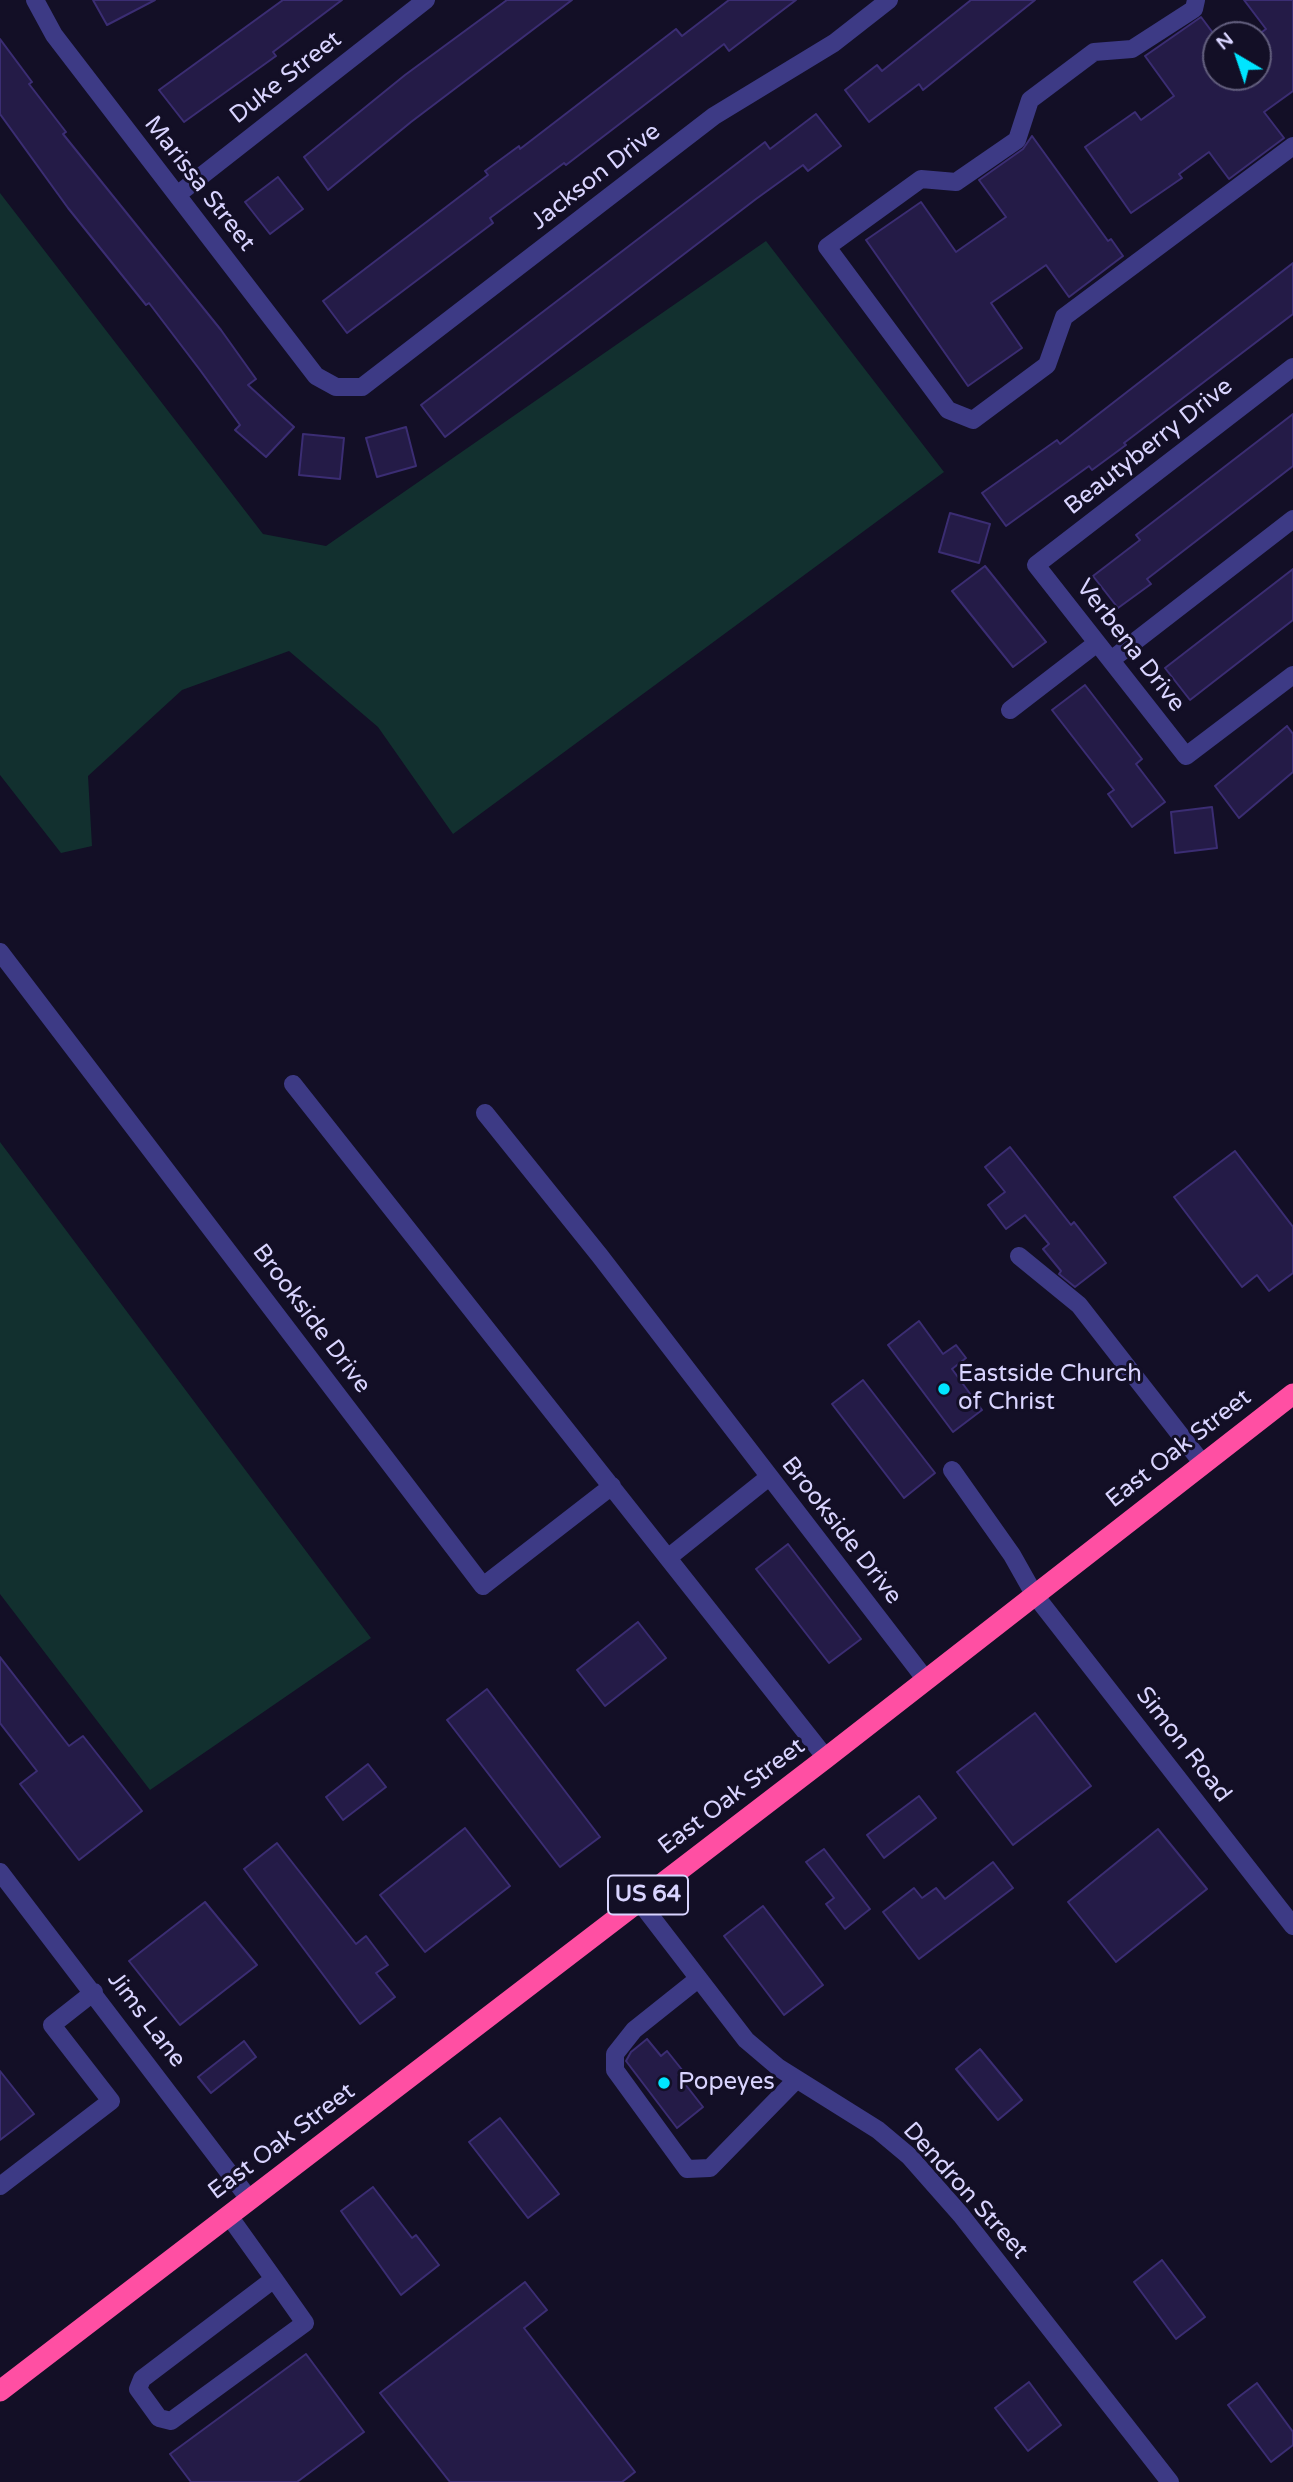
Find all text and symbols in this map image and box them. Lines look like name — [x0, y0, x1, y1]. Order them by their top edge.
north arrow — [1202, 21, 1272, 91]
street label: Duke Street — [224, 25, 348, 131]
text: N — [1212, 28, 1238, 55]
street label: Marissa Street — [137, 111, 261, 257]
street label: Jackson Drive — [525, 117, 667, 237]
street label: Beautyberry Drive — [1059, 372, 1239, 522]
street label: Verbena Drive — [1069, 574, 1191, 718]
street label: Brookside Drive — [246, 1239, 376, 1399]
place label: Eastside Church of Christ — [958, 1361, 1142, 1417]
marker: Eastside Church of Christ — [936, 1381, 952, 1397]
street label: East Oak Street — [1101, 1383, 1257, 1515]
street label: Brookside Drive — [775, 1452, 907, 1610]
street label: Simon Road — [1129, 1682, 1237, 1808]
street label: East Oak Street — [653, 1733, 811, 1861]
road number: US 64 — [608, 1876, 688, 1914]
street label: Jims Lane — [101, 1966, 191, 2074]
place label: Popeyes — [678, 2069, 775, 2097]
marker: Popeyes — [656, 2075, 672, 2091]
street label: East Oak Street — [203, 2078, 361, 2206]
street label: Dendron Street — [896, 2117, 1034, 2265]

